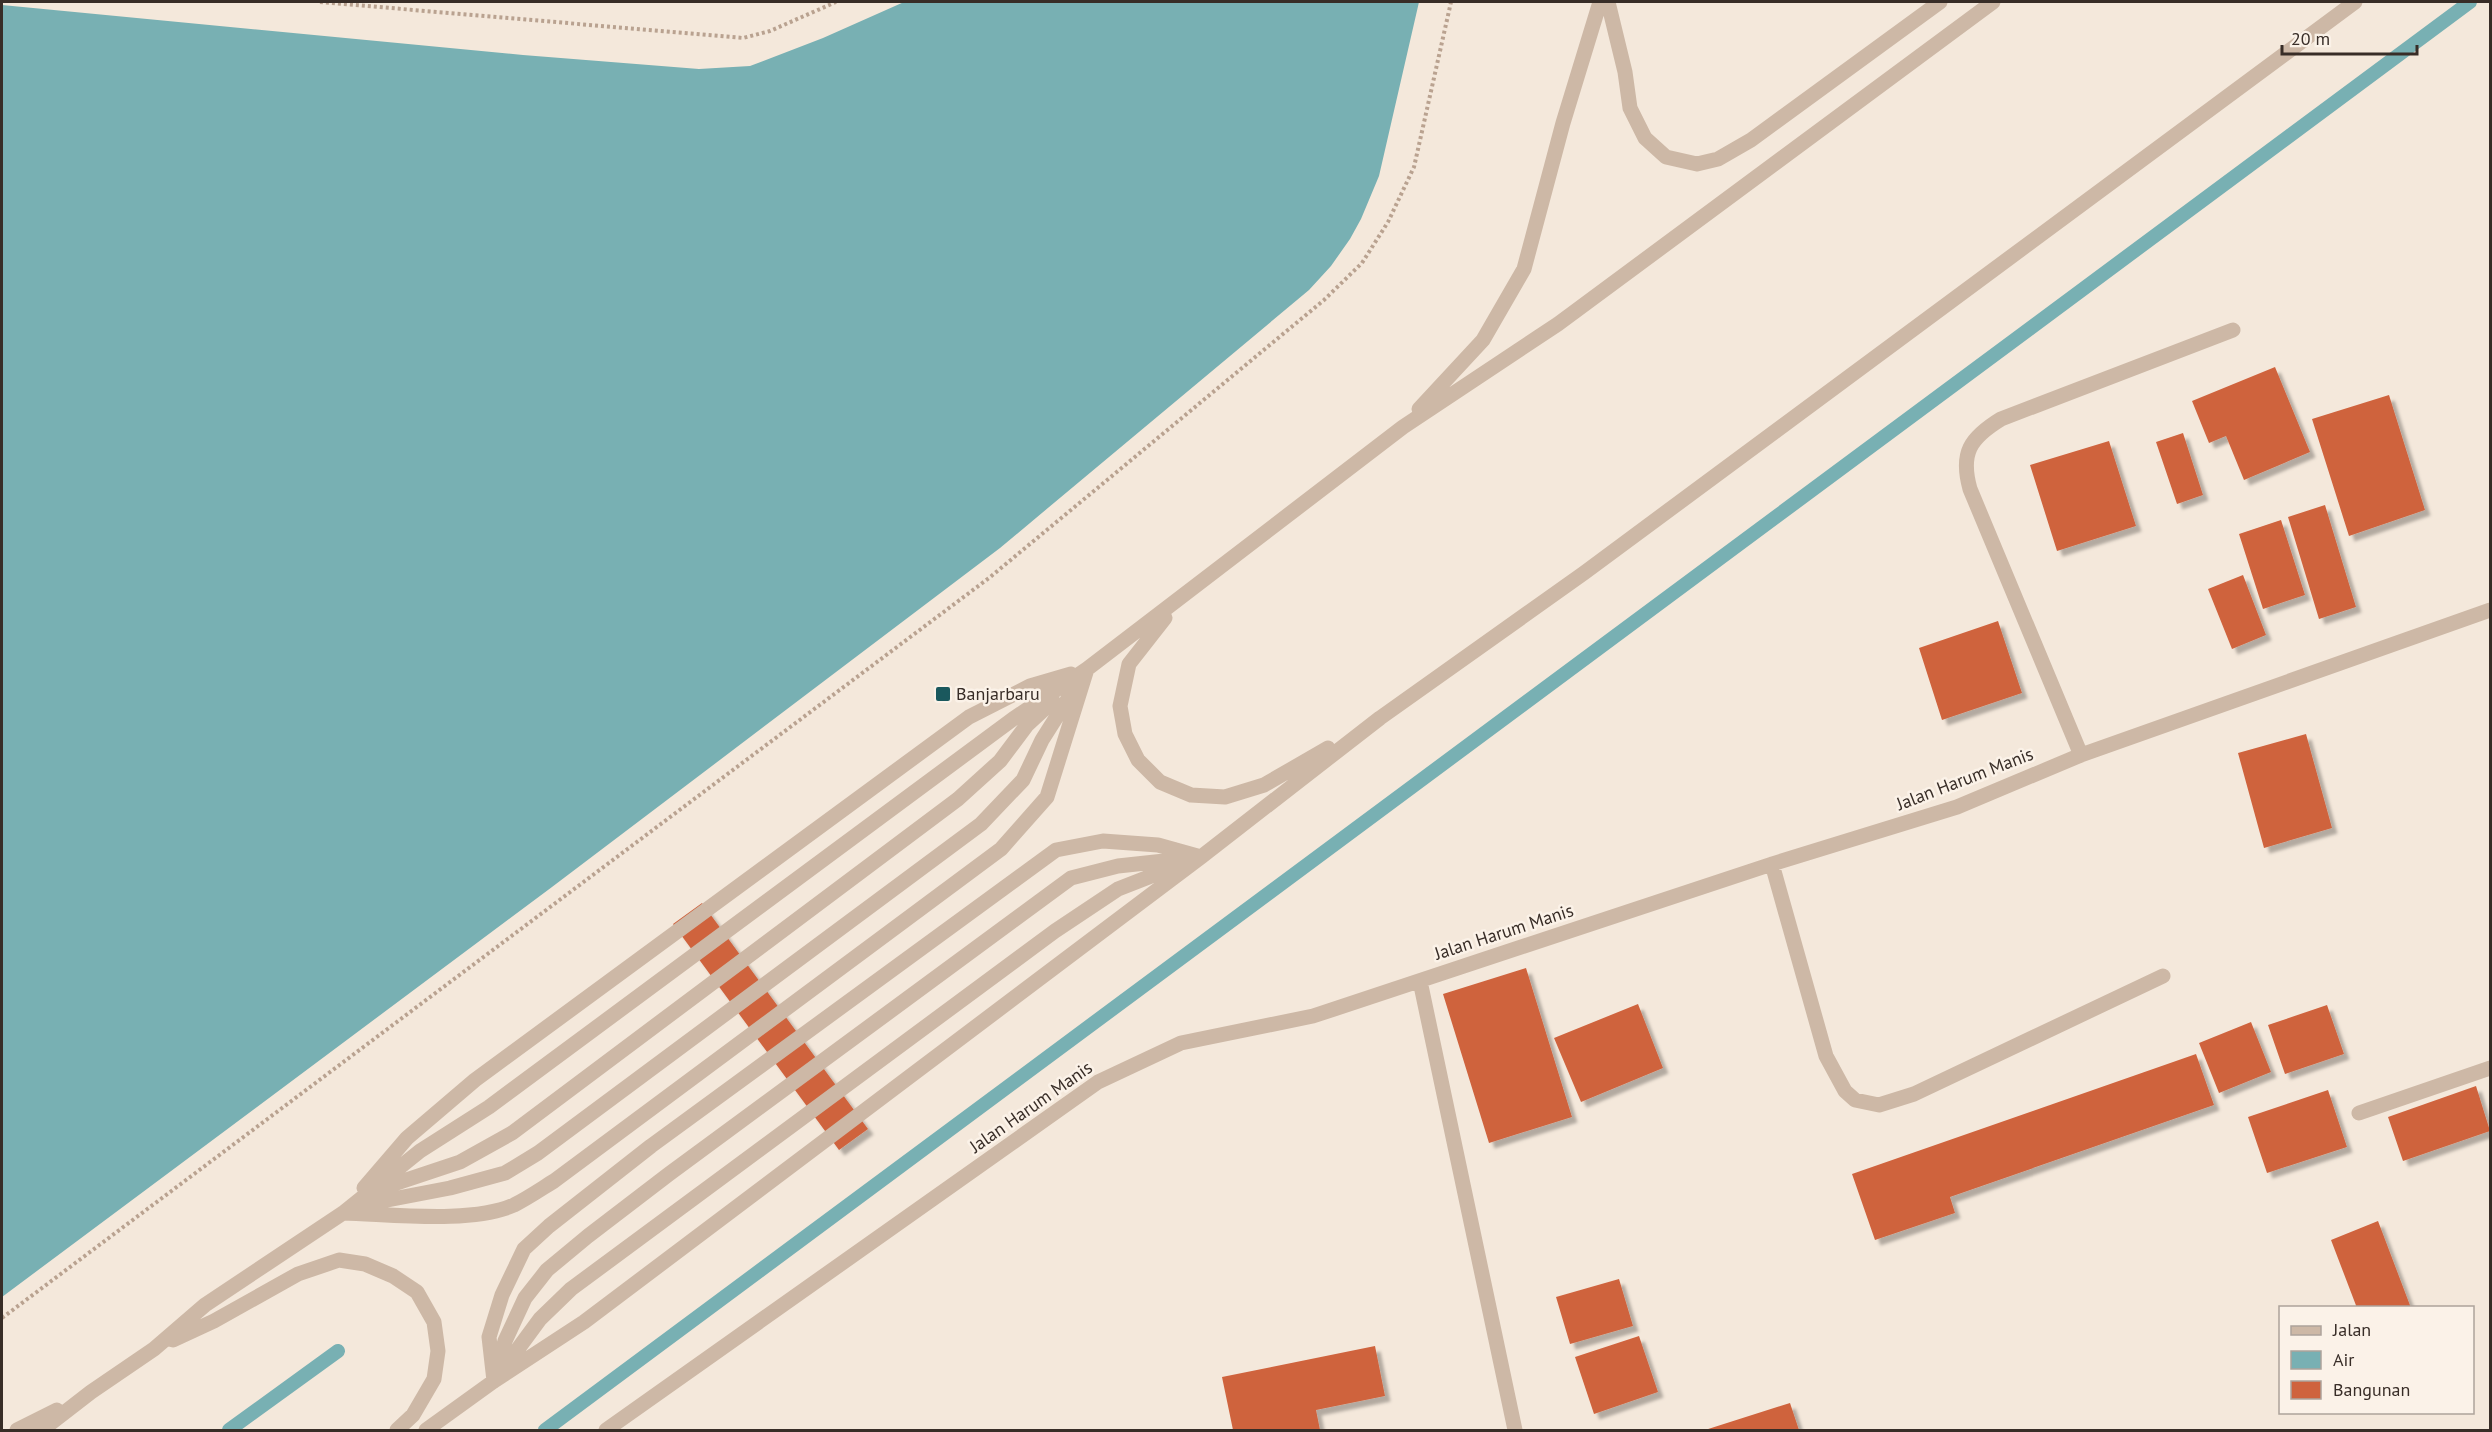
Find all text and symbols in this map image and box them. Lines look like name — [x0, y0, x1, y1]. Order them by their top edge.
scale bar — [2282, 18, 2417, 56]
text: 20 m — [2291, 27, 2330, 50]
place label: Banjarbaru — [956, 682, 1040, 705]
marker: Banjarbaru — [934, 685, 952, 703]
street label: Jalan Harum Manis — [1892, 742, 2036, 816]
street label: Jalan Harum Manis — [1431, 898, 1576, 965]
street label: Jalan Harum Manis — [964, 1056, 1097, 1158]
legend — [2279, 1306, 2474, 1414]
text: Jalan — [2332, 1318, 2371, 1341]
text: Air — [2333, 1348, 2354, 1371]
text: Bangunan — [2333, 1378, 2410, 1401]

